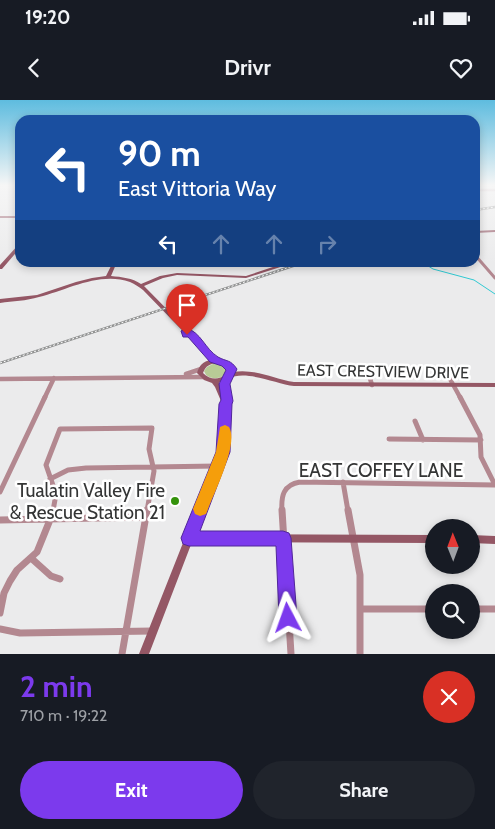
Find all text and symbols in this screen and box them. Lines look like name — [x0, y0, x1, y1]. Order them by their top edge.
text: 19:20 — [25, 6, 70, 29]
icon: back — [20, 54, 48, 82]
text: Drivr — [224, 54, 271, 81]
icon: heart — [447, 54, 475, 82]
text: 90 m — [118, 132, 201, 175]
icon: left — [35, 135, 100, 200]
text: East Vittoria Way — [118, 175, 276, 202]
icon: left — [154, 230, 182, 258]
icon: ahead — [207, 230, 235, 258]
icon: ahead — [260, 230, 288, 258]
icon: right — [313, 230, 341, 258]
pin — [166, 284, 208, 335]
icon: arrive — [173, 291, 201, 319]
street label: EAST CRESTVIEW DRIVE — [297, 361, 469, 383]
street label: EAST COFFEY LANE — [299, 459, 463, 482]
place label: Tualatin Valley Fire & Rescue Station 21 — [10, 479, 165, 524]
marker: Tualatin Valley Fire & Rescue Station 21 — [169, 495, 181, 507]
north arrow — [425, 519, 480, 574]
map controls — [425, 519, 480, 639]
button: search — [425, 584, 480, 639]
position arrow — [261, 591, 313, 643]
text: 2 min — [20, 668, 92, 705]
button: close — [423, 671, 475, 723]
text: 710 m · 19:22 — [20, 706, 107, 725]
button: Exit — [20, 761, 243, 819]
button: Share — [253, 761, 475, 819]

